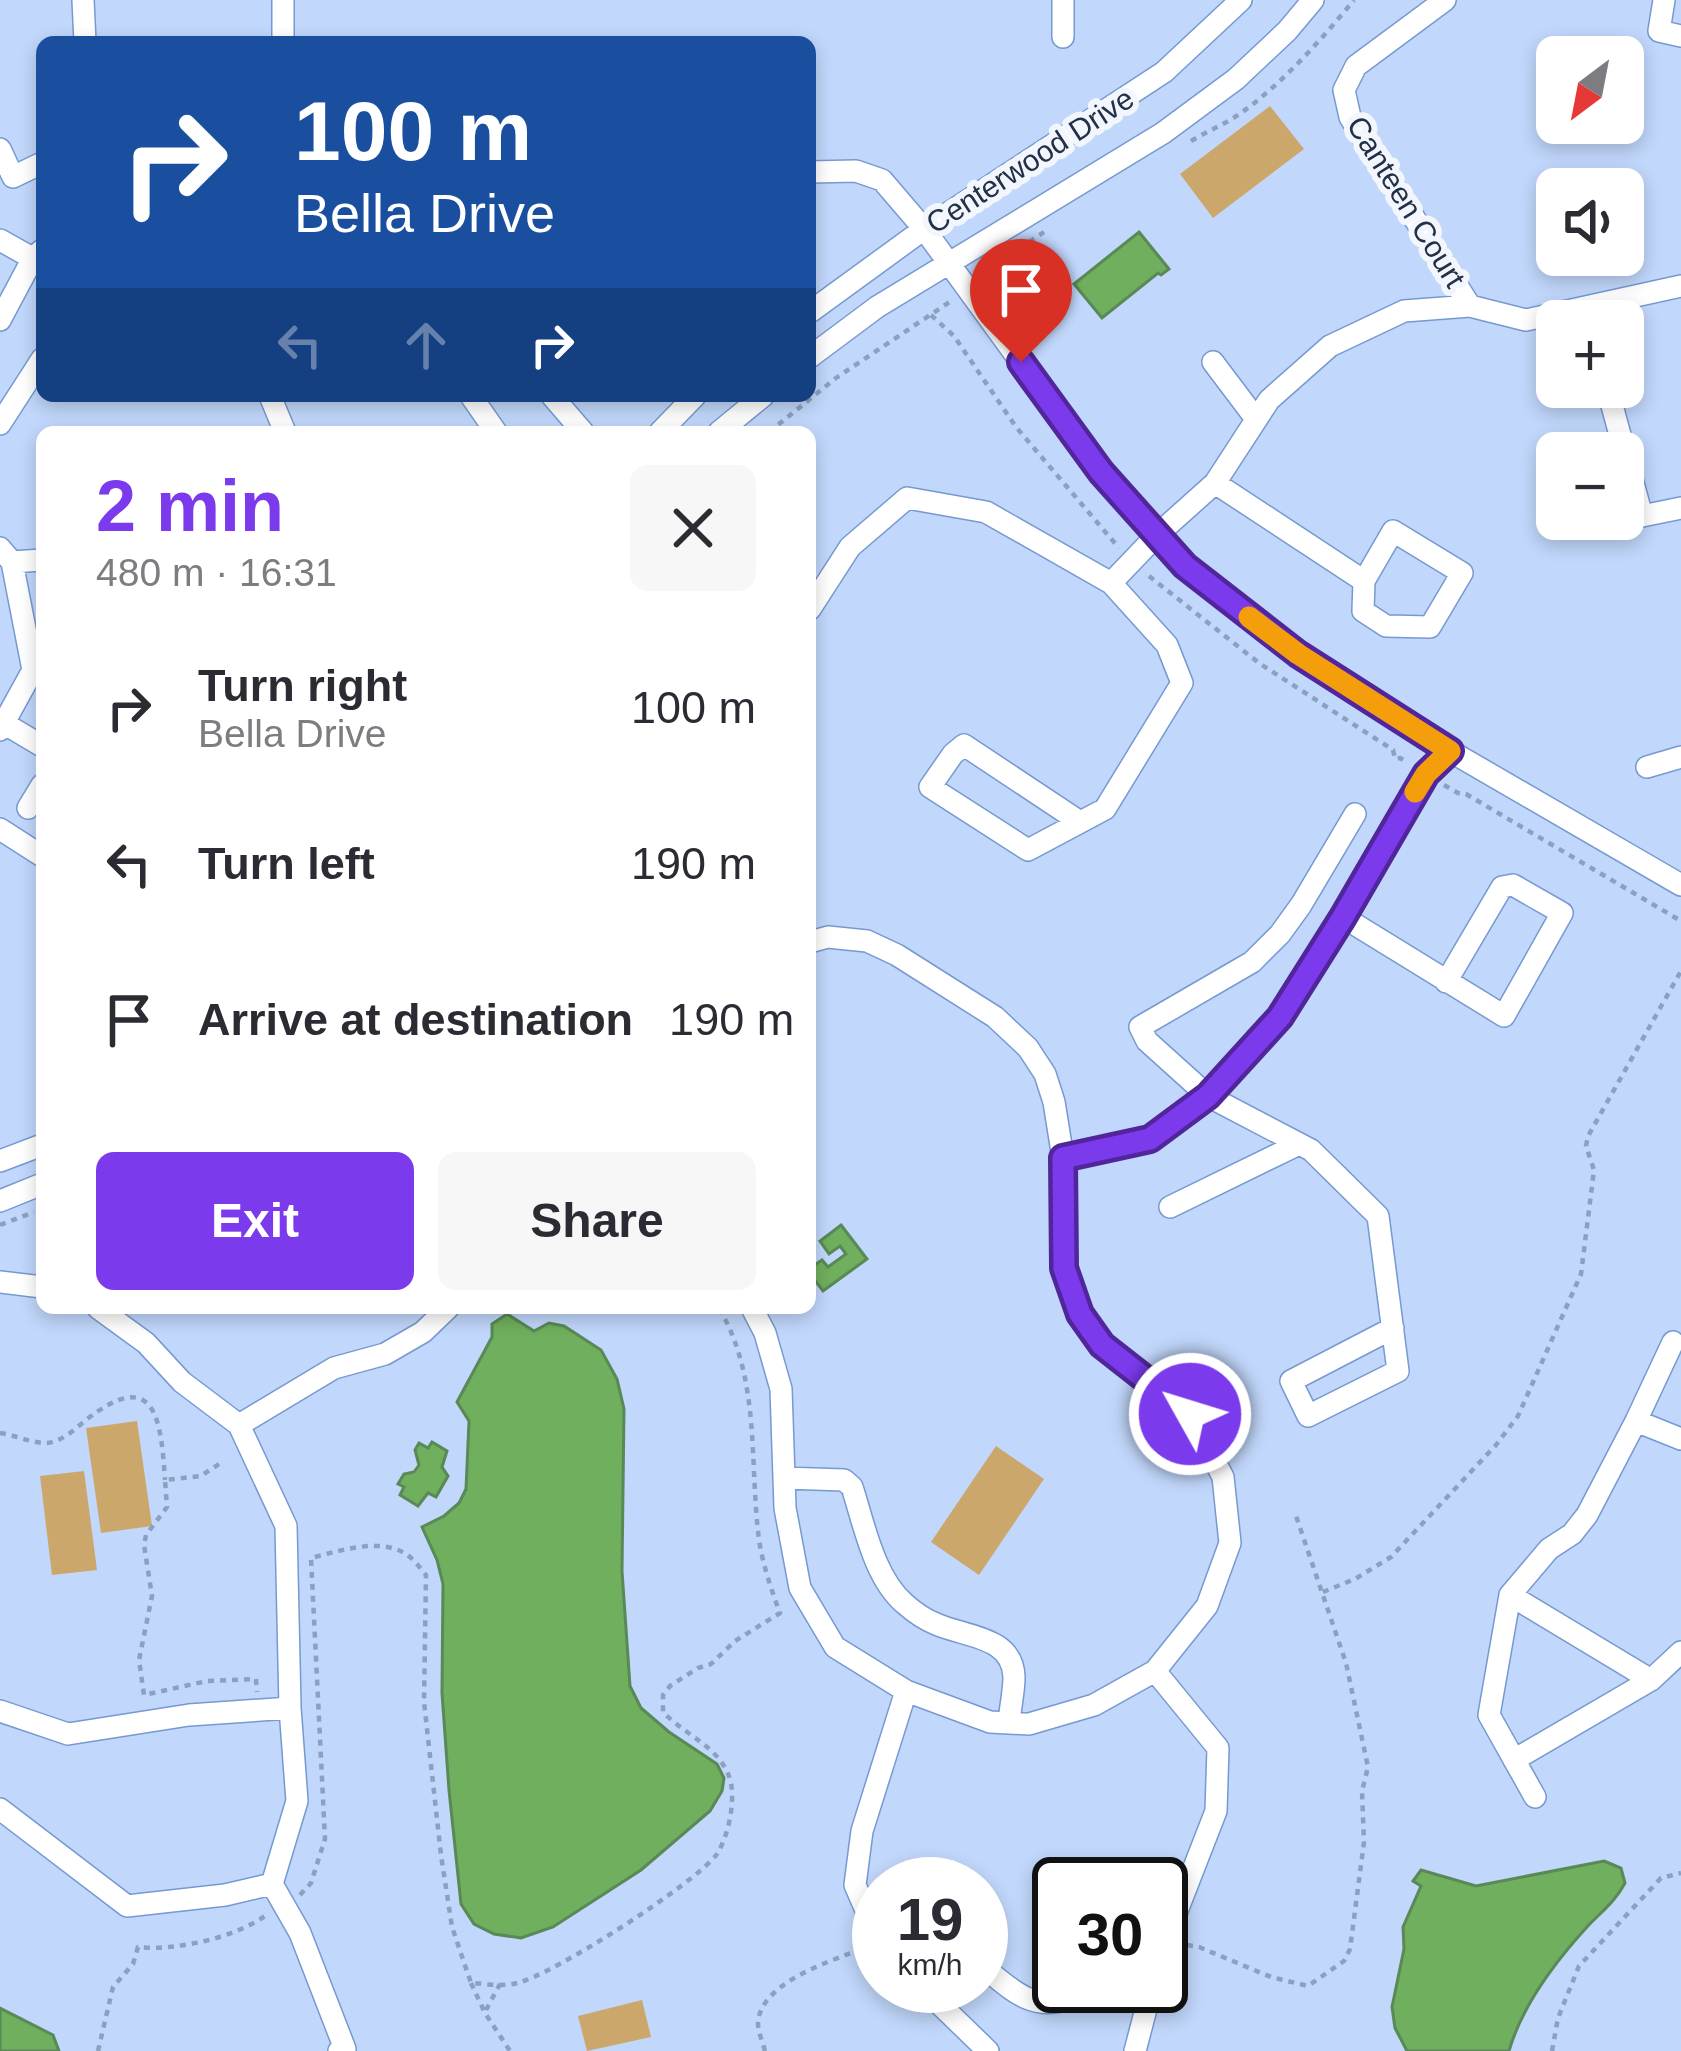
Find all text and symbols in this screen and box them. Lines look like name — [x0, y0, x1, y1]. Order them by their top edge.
north arrow — [1536, 36, 1644, 144]
map controls — [1536, 36, 1644, 540]
street label: Centerwood Drive — [920, 81, 1139, 240]
icon: right — [96, 84, 252, 240]
text: 100 m — [294, 84, 532, 178]
street label: Canteen Court — [1341, 110, 1472, 294]
button: sound — [1536, 168, 1644, 276]
text: Bella Drive — [294, 183, 555, 243]
pin — [970, 239, 1072, 362]
icon: arrive — [988, 257, 1054, 323]
button: + — [1536, 300, 1644, 408]
icon: left — [267, 312, 333, 378]
icon: ahead — [393, 312, 459, 378]
icon: right — [519, 312, 585, 378]
button: − — [1536, 432, 1644, 540]
button: close — [630, 465, 756, 591]
text: 2 min — [96, 466, 284, 546]
text: 480 m · 16:31 — [96, 551, 337, 594]
text: Turn right — [198, 660, 407, 711]
icon: right — [96, 675, 162, 741]
text: 100 m — [631, 682, 756, 733]
text: Bella Drive — [198, 712, 387, 755]
icon: left — [96, 831, 162, 897]
text: Turn left — [198, 838, 375, 889]
text: 190 m — [631, 838, 756, 889]
icon: arrive — [96, 987, 162, 1053]
text: Arrive at destination — [198, 994, 633, 1045]
text: 190 m — [669, 994, 794, 1045]
button: Exit — [96, 1152, 414, 1290]
button: Share — [438, 1152, 756, 1290]
position arrow — [1127, 1351, 1253, 1477]
speed limit sign: 30 — [1032, 1857, 1188, 2013]
text: 19 — [897, 1886, 963, 1953]
text: km/h — [897, 1948, 963, 1981]

